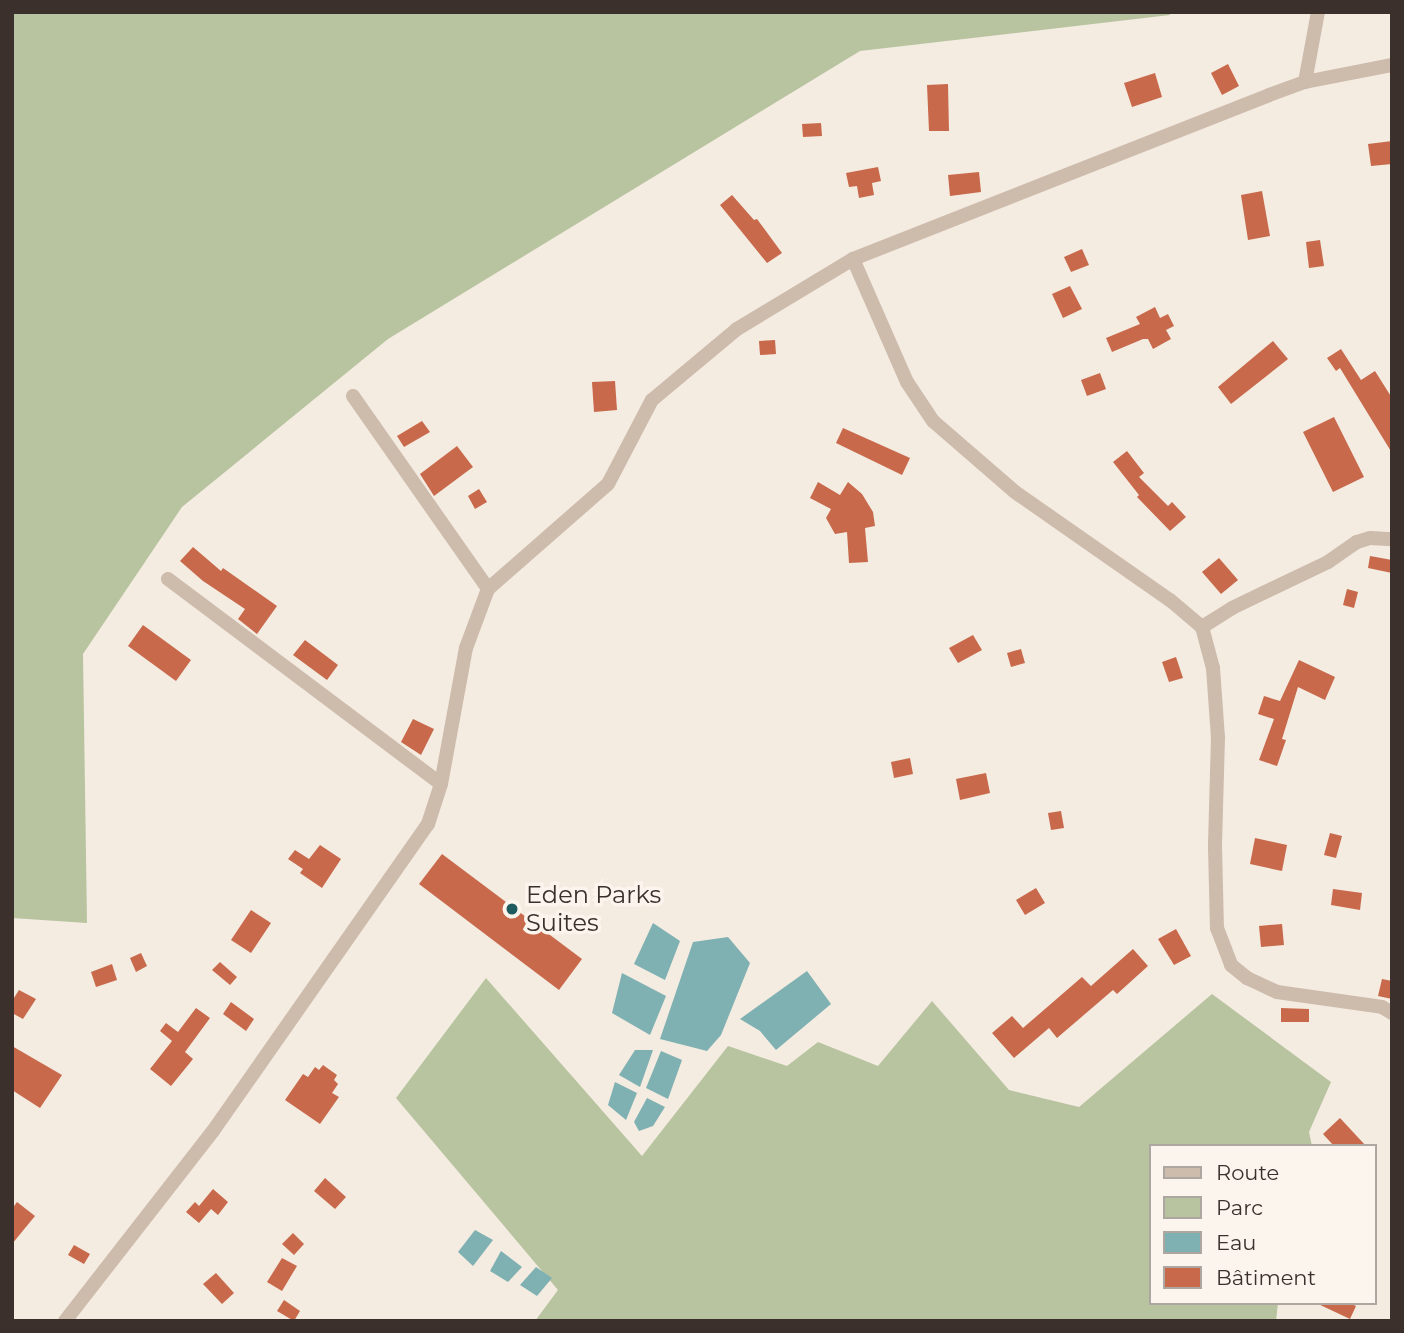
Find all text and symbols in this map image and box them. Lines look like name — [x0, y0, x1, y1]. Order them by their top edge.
place label: Eden Parks Suites — [526, 881, 661, 937]
marker: Eden Parks Suites — [504, 901, 520, 917]
legend — [1148, 1144, 1376, 1305]
text: Route — [1216, 1160, 1279, 1185]
text: Parc — [1216, 1195, 1263, 1220]
text: Eau — [1216, 1230, 1256, 1255]
text: Bâtiment — [1216, 1265, 1316, 1290]

